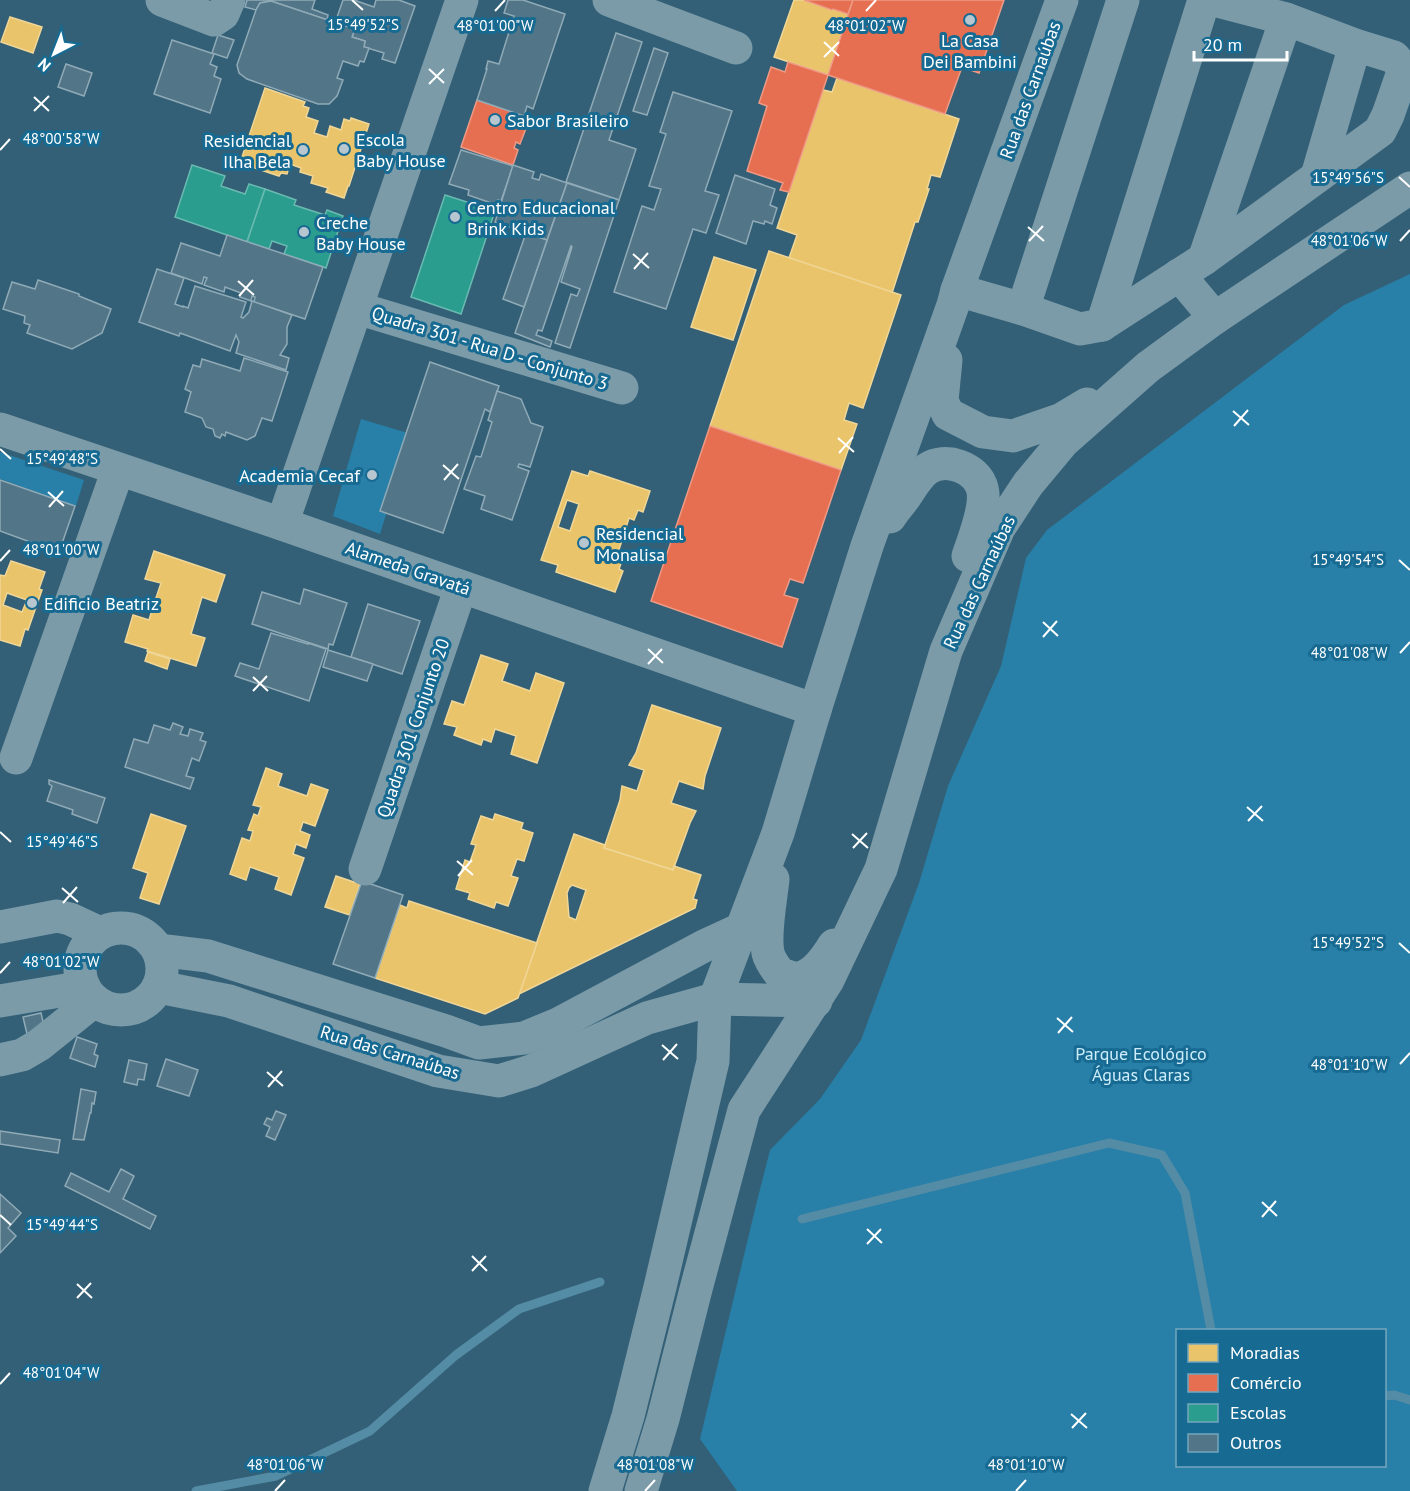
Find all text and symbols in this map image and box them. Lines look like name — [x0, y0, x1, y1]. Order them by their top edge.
marker: La Casa Dei Bambini — [963, 13, 977, 27]
text: 15°49'52"S — [327, 15, 399, 34]
text: 48°01'00"W — [457, 16, 534, 35]
text: 48°01'02"W — [828, 16, 905, 35]
street label: Rua das Carnaúbas — [994, 18, 1066, 162]
north arrow — [24, 24, 84, 84]
scale bar — [1194, 24, 1287, 62]
place label: La Casa Dei Bambini — [923, 29, 1017, 73]
text: 20 m — [1203, 33, 1242, 56]
text: N — [33, 54, 55, 76]
place label: Sabor Brasileiro — [507, 109, 629, 132]
marker: Sabor Brasileiro — [488, 113, 502, 127]
place label: Escola Baby House — [356, 128, 446, 172]
text: 48°00'58"W — [23, 129, 100, 148]
place label: Residencial Ilha Bela — [204, 129, 292, 173]
marker: Escola Baby House — [337, 142, 351, 156]
marker: Residencial Ilha Bela — [296, 143, 310, 157]
text: 15°49'56"S — [1312, 168, 1384, 187]
place label: Centro Educacional Brink Kids — [467, 196, 616, 240]
marker: Centro Educacional Brink Kids — [448, 210, 462, 224]
place label: Creche Baby House — [316, 211, 406, 255]
marker: Creche Baby House — [297, 225, 311, 239]
text: 48°01'06"W — [1311, 231, 1388, 250]
street label: Quadra 301 - Rua D - Conjunto 3 — [369, 301, 611, 395]
text: 15°49'48"S — [26, 449, 98, 468]
place label: Academia Cecaf — [239, 464, 361, 487]
marker: Academia Cecaf — [365, 468, 379, 482]
street label: Rua das Carnaúbas — [938, 512, 1020, 652]
place label: Residencial Monalisa — [596, 522, 684, 566]
street label: Alameda Gravatá — [343, 536, 473, 600]
marker: Residencial Monalisa — [577, 536, 591, 550]
text: 48°01'00"W — [23, 540, 100, 559]
text: 15°49'54"S — [1312, 550, 1384, 569]
place label: Edificio Beatriz — [44, 592, 159, 615]
marker: Edificio Beatriz — [25, 596, 39, 610]
street label: Quadra 301 Conjunto 20 — [371, 635, 455, 821]
text: 48°01'08"W — [1311, 643, 1388, 662]
text: 15°49'46"S — [26, 832, 98, 851]
text: 15°49'52"S — [1312, 933, 1384, 952]
text: 48°01'02"W — [23, 952, 100, 971]
street label: Rua das Carnaúbas — [317, 1020, 463, 1084]
park label: Parque Ecológico Águas Claras — [1075, 1042, 1207, 1086]
text: 48°01'10"W — [1311, 1055, 1388, 1074]
text: 15°49'44"S — [26, 1215, 98, 1234]
legend — [1176, 1329, 1386, 1467]
text: Moradias — [1230, 1341, 1300, 1364]
text: 48°01'04"W — [23, 1363, 100, 1382]
text: Comércio — [1230, 1371, 1302, 1394]
text: Escolas — [1230, 1401, 1286, 1424]
text: Outros — [1230, 1431, 1281, 1454]
text: 48°01'06"W — [247, 1455, 324, 1474]
text: 48°01'08"W — [617, 1455, 694, 1474]
text: 48°01'10"W — [988, 1455, 1065, 1474]

